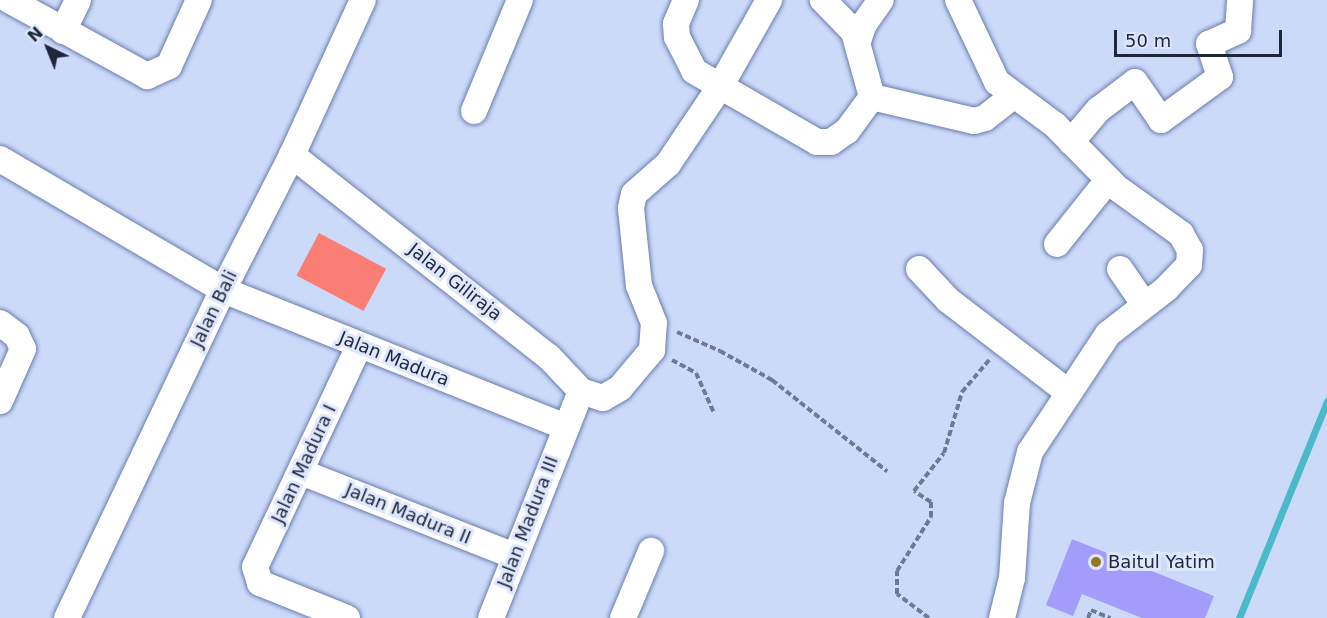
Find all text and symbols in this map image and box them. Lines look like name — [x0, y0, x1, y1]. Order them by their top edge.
north arrow — [18, 18, 78, 78]
scale bar — [1117, 18, 1285, 56]
text: N — [24, 23, 47, 46]
text: 50 m — [1125, 30, 1171, 51]
street label: Jalan Giliraja — [404, 239, 506, 325]
street label: Jalan Bali — [186, 267, 242, 351]
street label: Jalan Madura — [336, 327, 452, 391]
street label: Jalan Madura I — [267, 401, 341, 527]
street label: Jalan Madura III — [493, 453, 563, 591]
street label: Jalan Madura II — [342, 479, 474, 549]
place label: Baitul Yatim — [1108, 551, 1215, 573]
marker: Baitul Yatim — [1089, 555, 1103, 569]

